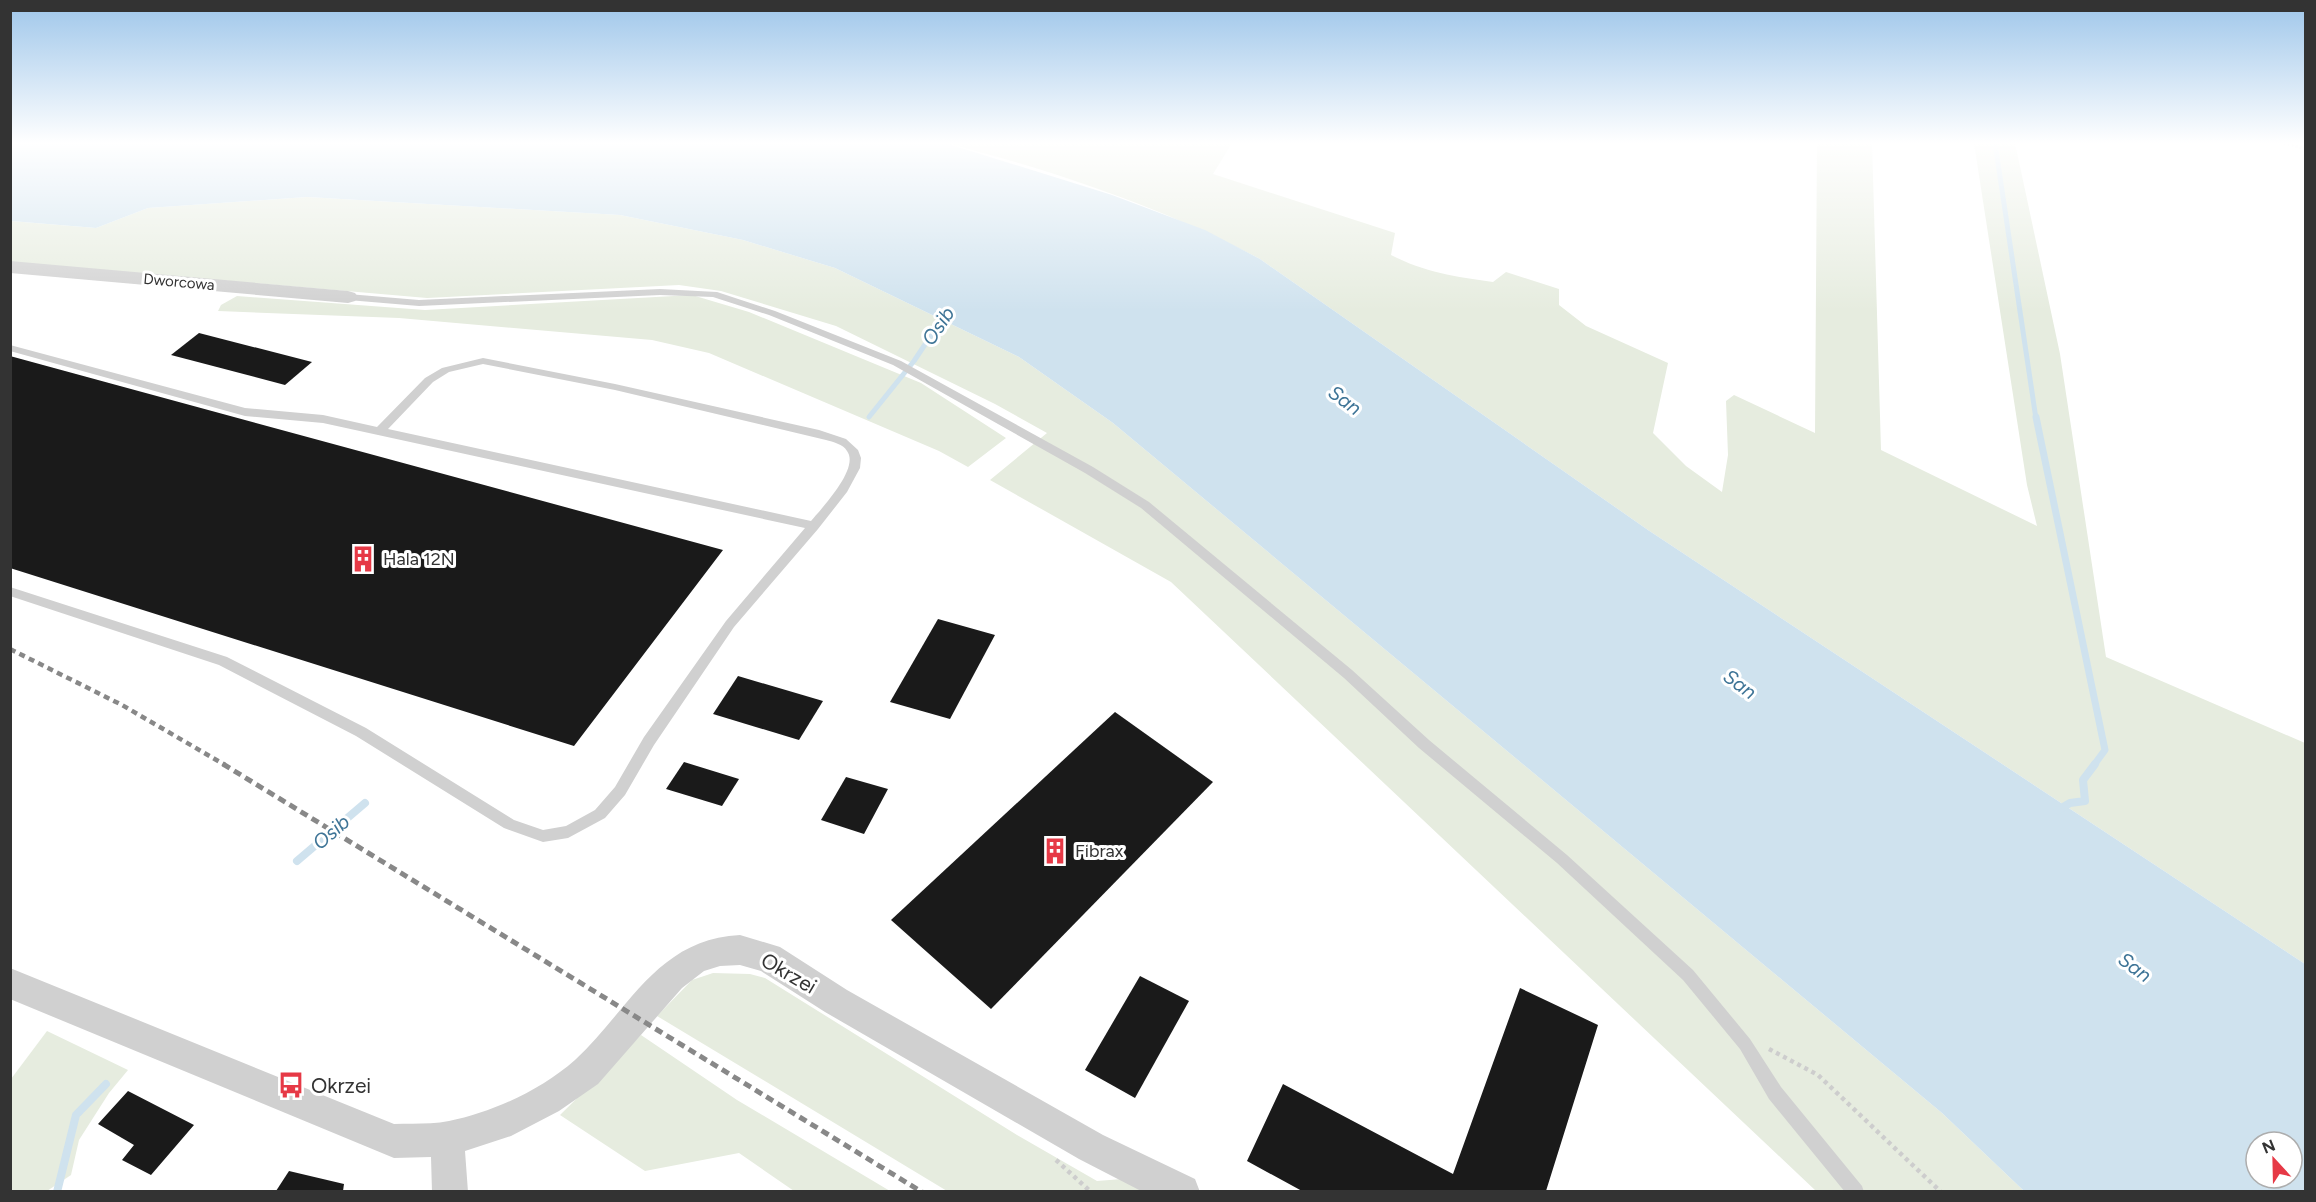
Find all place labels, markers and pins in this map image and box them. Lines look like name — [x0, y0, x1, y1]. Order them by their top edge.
building icon: Hala 12N — [348, 544, 378, 574]
place label: Hala 12N — [383, 548, 455, 570]
building icon: Fibrax — [1040, 836, 1070, 866]
place label: Fibrax — [1075, 840, 1124, 862]
bus stop icon: Okrzei — [276, 1070, 306, 1100]
place label: Okrzei — [311, 1073, 371, 1098]

